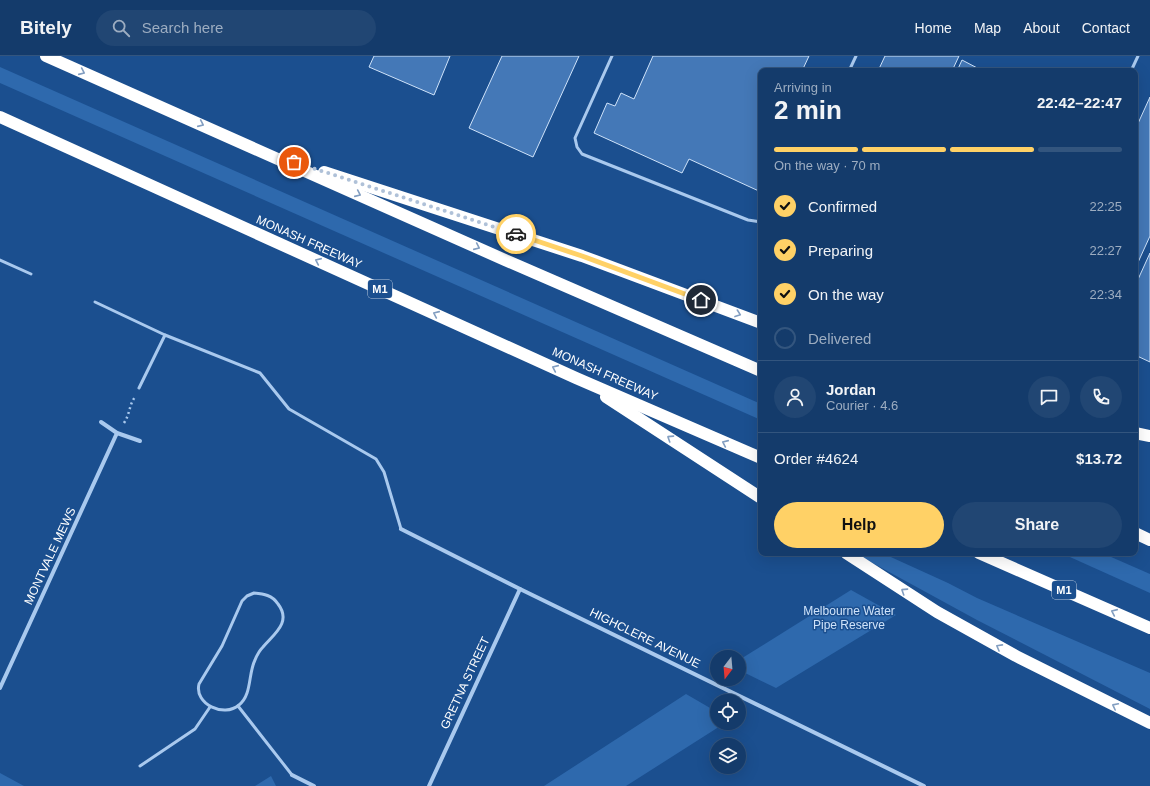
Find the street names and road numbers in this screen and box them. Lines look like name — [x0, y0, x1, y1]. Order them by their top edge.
street label: MONASH FREEWAY — [254, 212, 364, 272]
road number: M1 — [368, 280, 392, 298]
street label: MONASH FREEWAY — [550, 344, 660, 404]
street label: MONTVALE MEWS — [21, 505, 79, 607]
road number: M1 — [1052, 581, 1076, 599]
street label: HIGHCLERE AVENUE — [587, 605, 703, 671]
street label: GRETNA STREET — [438, 634, 493, 731]

